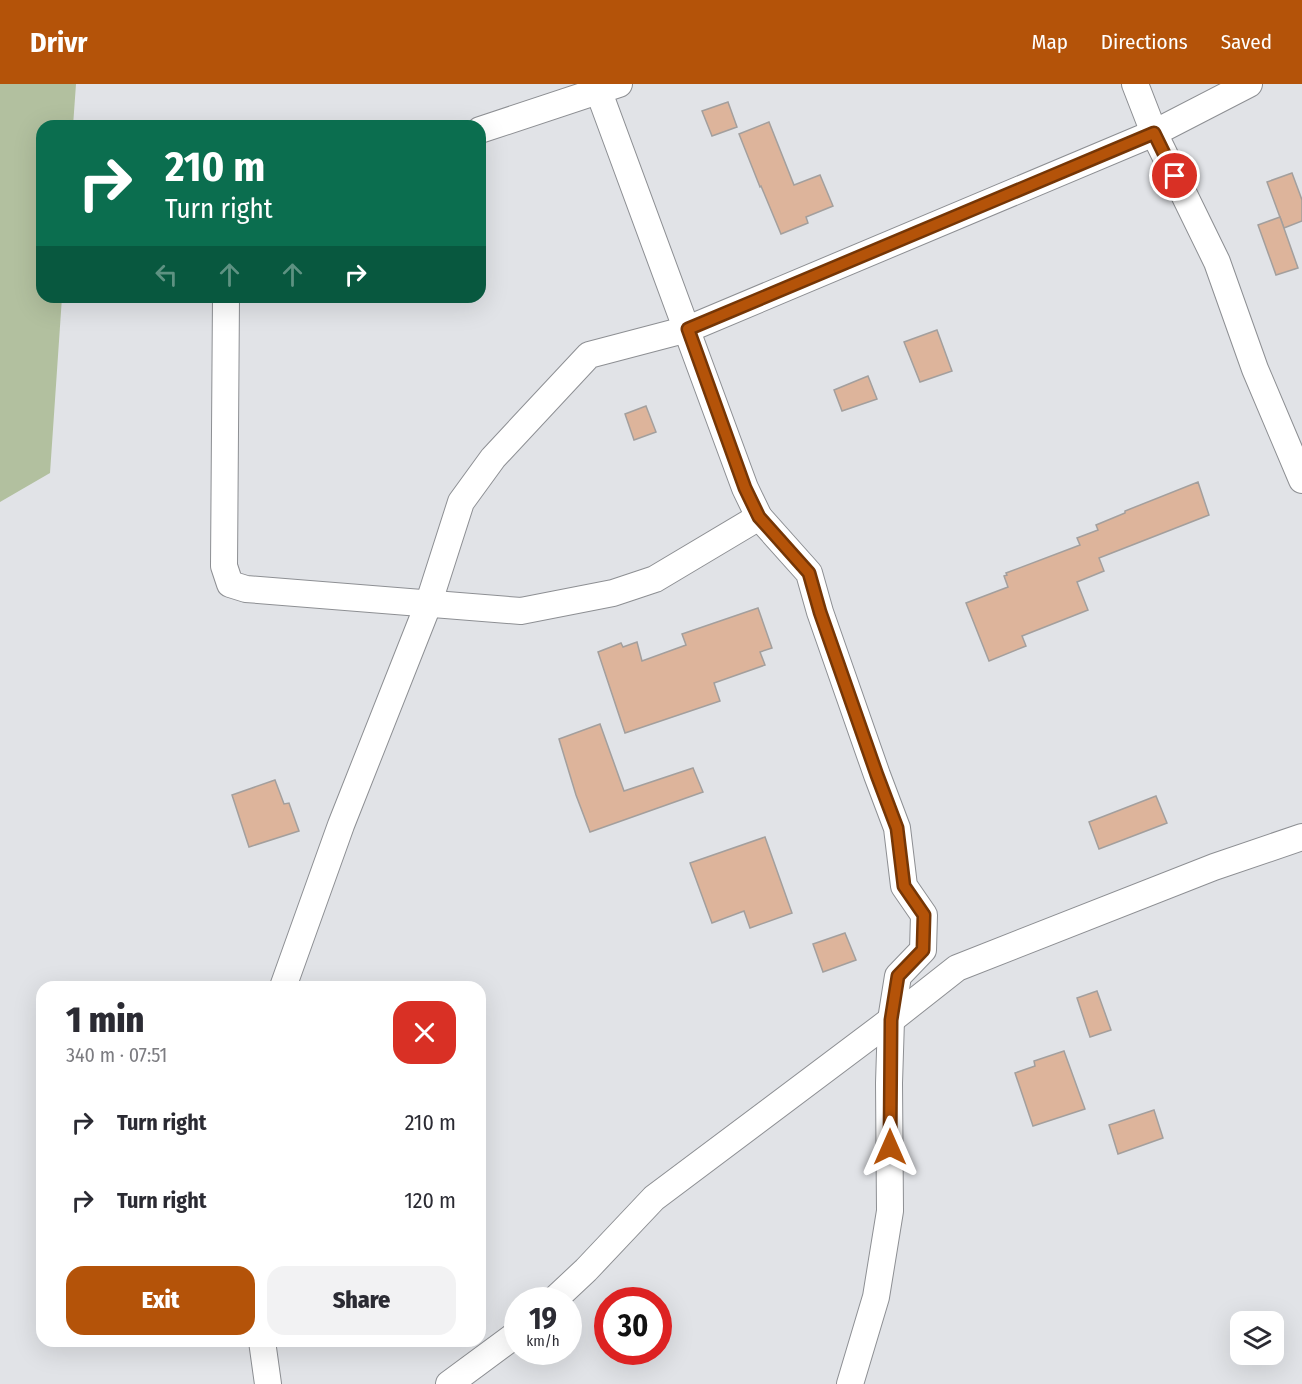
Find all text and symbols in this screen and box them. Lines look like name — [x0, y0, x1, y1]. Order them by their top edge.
text: Drivr — [30, 26, 88, 59]
text: Map — [1031, 29, 1068, 55]
text: Directions — [1101, 29, 1188, 55]
text: Saved — [1221, 29, 1272, 55]
text: 210 m — [165, 142, 265, 192]
icon: right — [66, 144, 144, 222]
pin — [1149, 150, 1200, 201]
icon: arrive — [1158, 159, 1191, 192]
text: Turn right — [165, 193, 273, 225]
icon: left — [150, 258, 183, 291]
icon: ahead — [213, 258, 246, 291]
icon: ahead — [276, 258, 309, 291]
icon: right — [339, 258, 372, 291]
text: 1 min — [66, 998, 144, 1042]
button: close — [393, 1001, 456, 1064]
text: 340 m · 07:51 — [66, 1043, 167, 1067]
icon: right — [66, 1106, 99, 1139]
text: Turn right — [117, 1109, 206, 1136]
text: 210 m — [405, 1109, 456, 1136]
position arrow — [858, 1115, 922, 1179]
icon: right — [66, 1184, 99, 1217]
text: Turn right — [117, 1187, 206, 1214]
text: 120 m — [404, 1187, 456, 1214]
button: Exit — [66, 1266, 255, 1335]
button: Share — [267, 1266, 456, 1335]
speed limit sign: 30 — [594, 1287, 672, 1365]
text: 19 — [529, 1301, 557, 1337]
map controls — [1230, 1311, 1284, 1365]
button: layers — [1230, 1311, 1284, 1365]
text: km/h — [526, 1332, 560, 1350]

